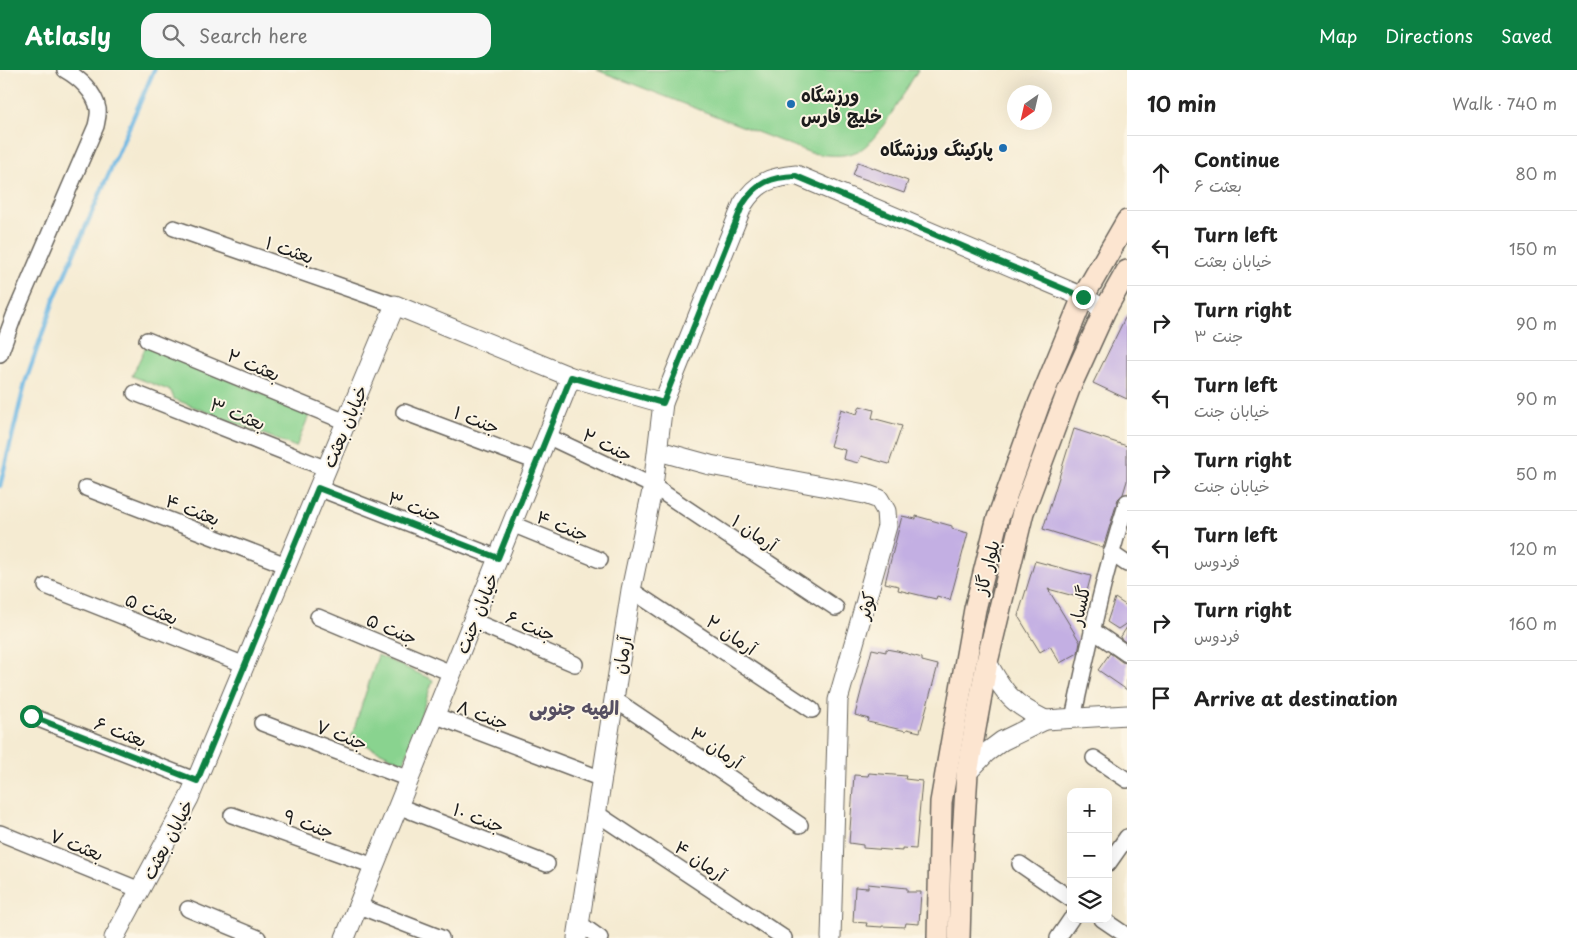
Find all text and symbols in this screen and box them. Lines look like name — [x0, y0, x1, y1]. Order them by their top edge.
search box — [141, 13, 491, 58]
text: Atlasly — [25, 17, 111, 53]
icon: search — [159, 21, 187, 49]
text: Search here — [199, 21, 308, 49]
text: Map — [1319, 22, 1357, 49]
text: Directions — [1385, 22, 1473, 49]
text: Saved — [1501, 22, 1552, 49]
place label: ورزشگاه خلیج فارس — [801, 81, 882, 129]
north arrow — [1007, 85, 1052, 130]
text: 10 min — [1147, 87, 1217, 119]
text: Walk · 740 m — [1452, 91, 1557, 115]
marker: ورزشگاه خلیج فارس — [785, 98, 797, 110]
place label: پارکینگ ورزشگاه — [880, 135, 994, 162]
marker: پارکینگ ورزشگاه — [997, 142, 1009, 154]
text: Continue — [1194, 145, 1280, 173]
icon: ahead — [1147, 159, 1175, 187]
text: 80 m — [1515, 161, 1557, 185]
text: بعثت ۶ — [1194, 173, 1242, 197]
text: Turn left — [1194, 220, 1278, 248]
street label: بعثت ۱ — [262, 228, 318, 270]
icon: left — [1147, 234, 1175, 262]
text: 150 m — [1509, 236, 1557, 260]
text: خیابان بعثت — [1194, 248, 1272, 272]
route end — [1072, 286, 1095, 309]
text: Turn right — [1194, 295, 1292, 323]
icon: right — [1147, 309, 1175, 337]
text: 90 m — [1516, 311, 1557, 335]
text: جنت ۳ — [1194, 323, 1243, 347]
street label: بعثت ۲ — [223, 341, 285, 387]
text: Turn left — [1194, 370, 1278, 398]
street label: خیابان بعثت — [314, 380, 374, 472]
icon: left — [1147, 384, 1175, 412]
text: 90 m — [1516, 386, 1557, 410]
street label: بعثت ۳ — [206, 390, 270, 436]
street label: جنت ۱ — [450, 398, 504, 440]
text: خیابان جنت — [1194, 398, 1270, 422]
street label: جنت ۲ — [578, 420, 638, 468]
text: Turn right — [1194, 445, 1292, 473]
icon: right — [1147, 459, 1175, 487]
text: 50 m — [1516, 461, 1557, 485]
text: خیابان جنت — [1194, 473, 1270, 497]
street label: جنت ۳ — [384, 483, 446, 529]
street label: بعثت ۴ — [162, 486, 224, 532]
street label: جنت ۴ — [533, 502, 593, 548]
street label: آرمان ۱ — [727, 507, 785, 558]
text: Turn left — [1194, 520, 1278, 548]
icon: left — [1147, 534, 1175, 562]
text: 120 m — [1510, 536, 1557, 560]
street label: بلوار گاز — [966, 537, 1006, 599]
text: فردوس — [1194, 548, 1240, 572]
street label: خیابان جنت — [448, 568, 504, 658]
street label: گلسار — [1061, 582, 1097, 630]
street label: بعثت ۵ — [121, 585, 183, 631]
street label: کوثر — [848, 588, 882, 624]
text: Turn right — [1194, 595, 1292, 623]
street label: جنت ۶ — [502, 602, 560, 648]
street label: جنت ۵ — [362, 605, 422, 651]
street label: آرمان ۲ — [701, 607, 764, 662]
icon: right — [1147, 609, 1175, 637]
text: 160 m — [1509, 611, 1557, 635]
text: فردوس — [1194, 623, 1240, 647]
street label: آرمان — [605, 633, 638, 676]
icon: arrive — [1147, 684, 1175, 712]
text: Arrive at destination — [1194, 684, 1398, 712]
street label: جنت ۸ — [453, 692, 513, 736]
district label: الهیه جنوبی — [529, 693, 619, 722]
route start — [20, 705, 43, 728]
street label: بعثت ۶ — [91, 709, 151, 753]
street label: جنت ۷ — [312, 712, 372, 756]
street label: آرمان ۳ — [685, 719, 750, 775]
map controls — [1067, 788, 1112, 923]
button: + — [1067, 788, 1112, 833]
street label: خیابان بعثت — [135, 794, 199, 884]
street label: جنت ۱۰ — [449, 795, 509, 839]
street label: جنت ۹ — [280, 801, 338, 845]
street label: بعثت ۷ — [46, 821, 108, 867]
street label: آرمان ۴ — [670, 833, 734, 888]
button: − — [1067, 833, 1112, 878]
button: layers — [1067, 878, 1112, 923]

